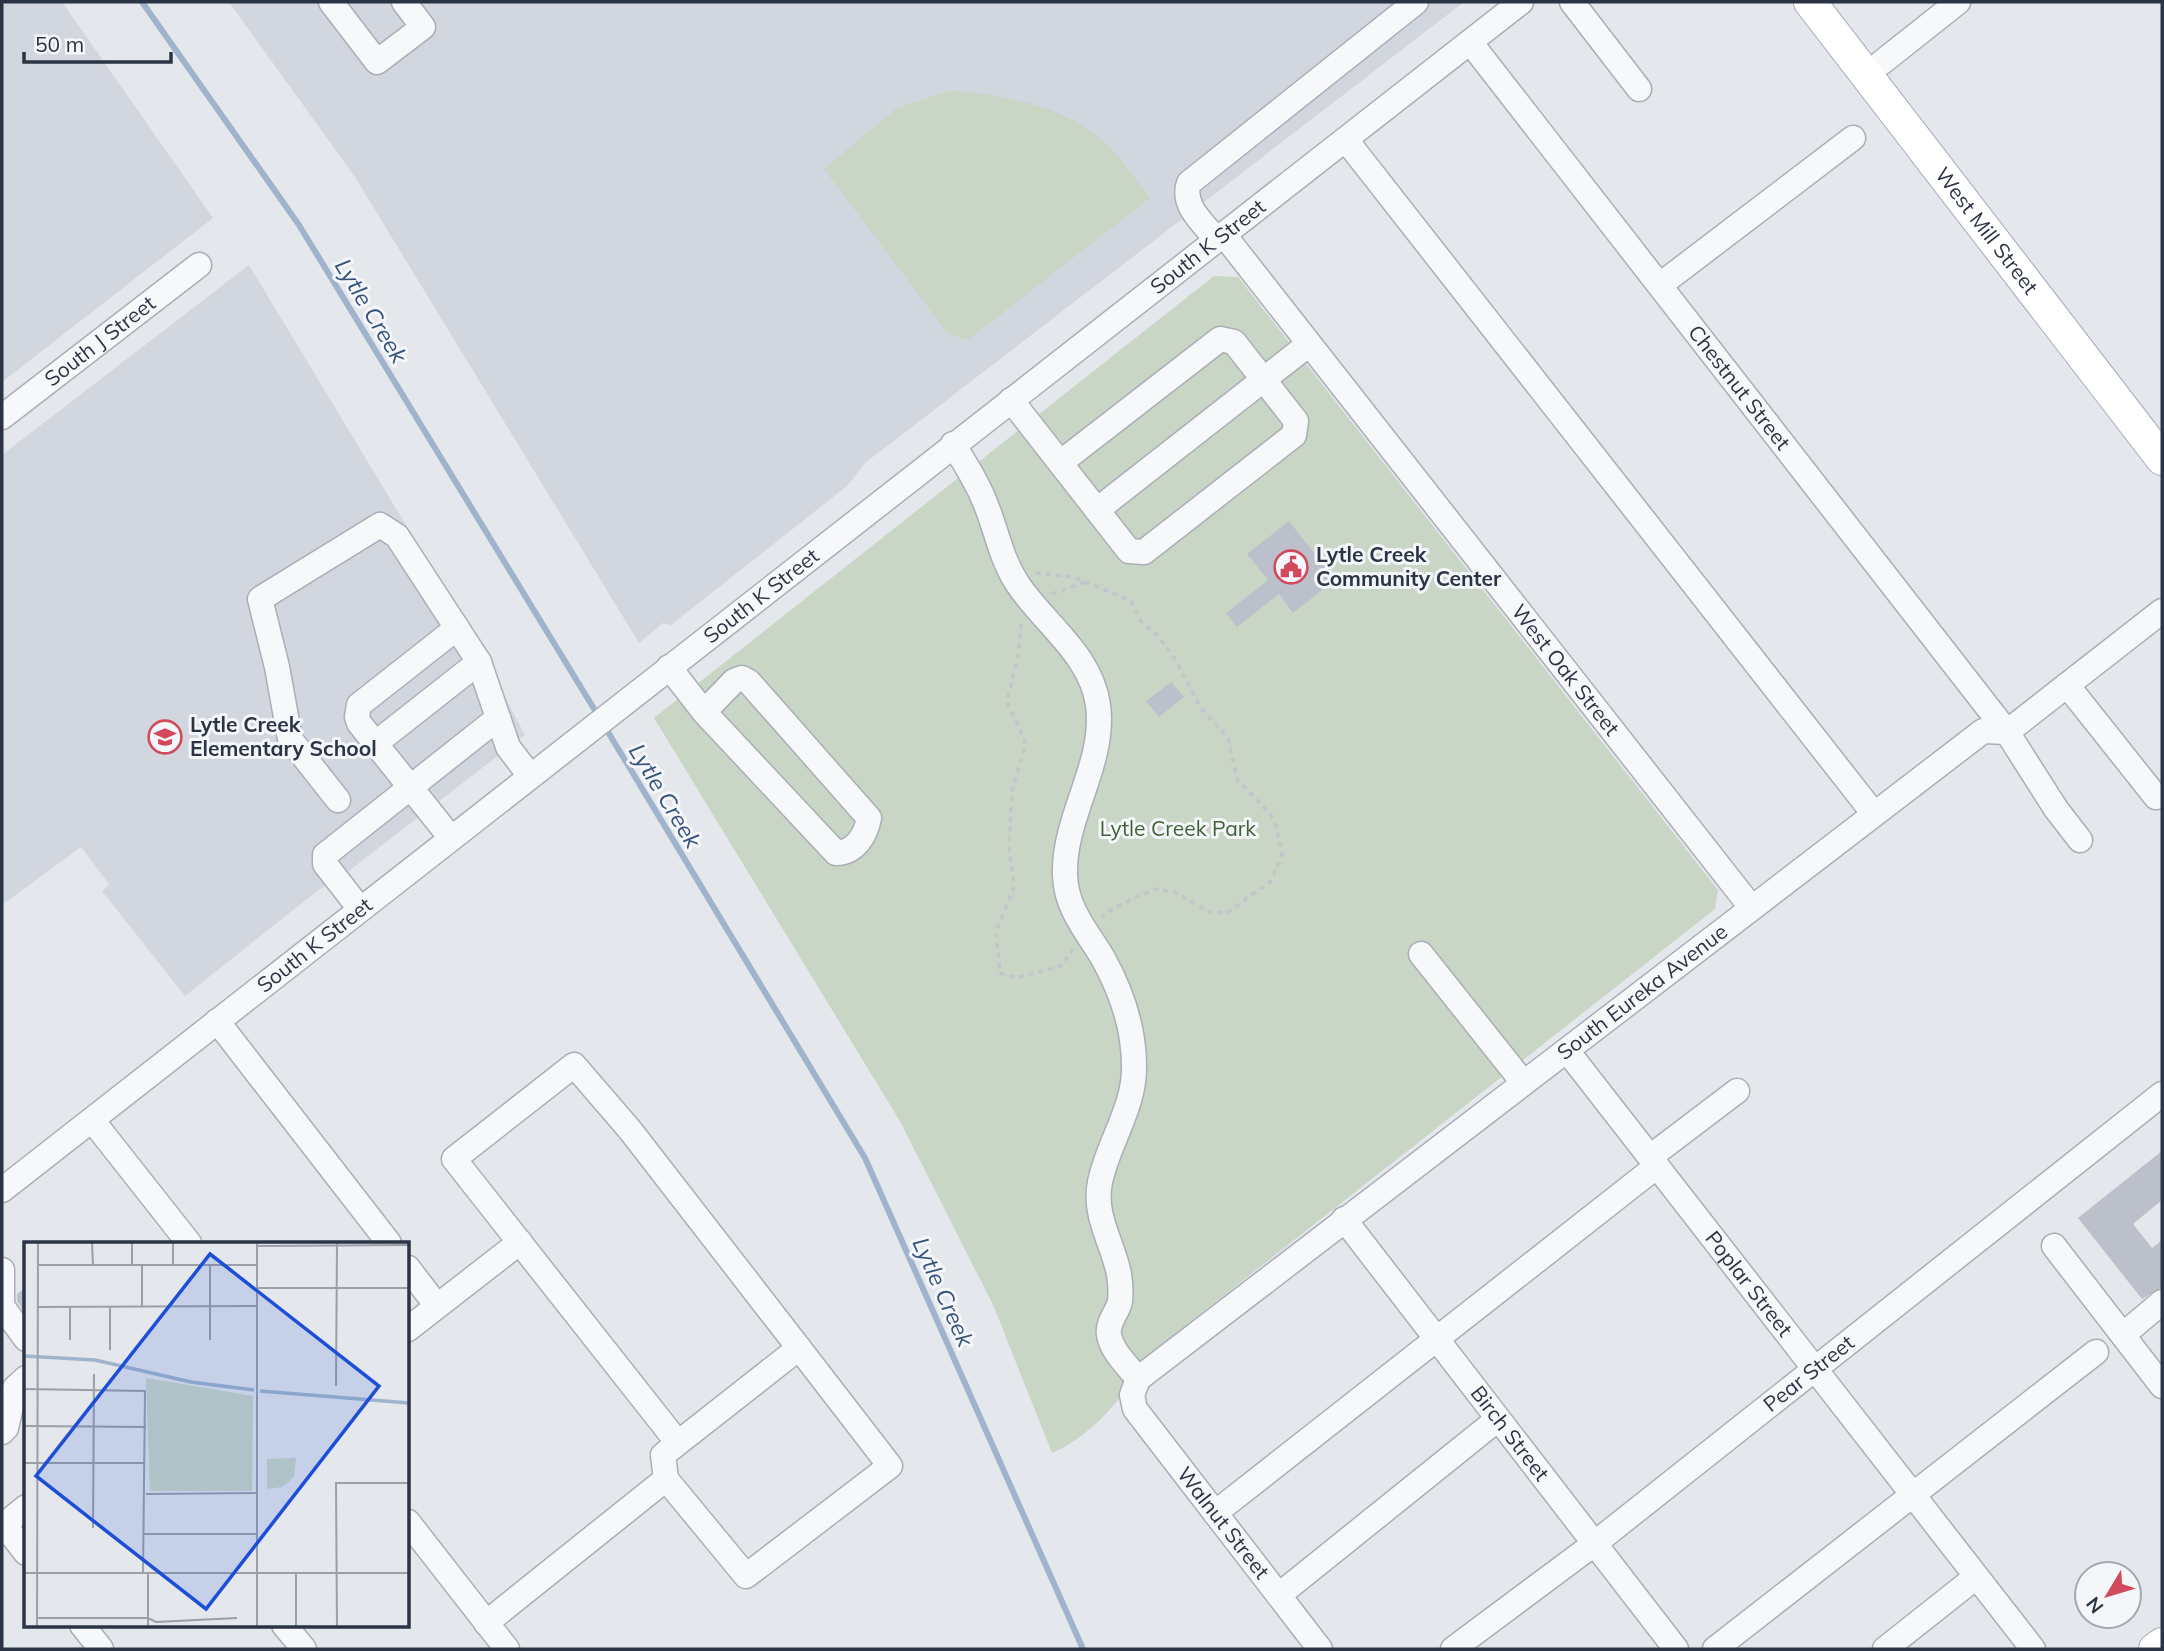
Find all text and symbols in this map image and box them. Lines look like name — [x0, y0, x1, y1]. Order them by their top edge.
scale bar — [24, 21, 172, 65]
text: 50 m — [35, 31, 84, 57]
street label: West Mill Street — [1930, 162, 2044, 299]
street label: South K Street — [1144, 193, 1270, 299]
water label: Lytle Creek — [329, 253, 415, 369]
street label: South J Street — [39, 290, 160, 391]
street label: Chestnut Street — [1683, 319, 1796, 455]
place label: Lytle Creek Community Center — [1316, 541, 1502, 591]
street label: South K Street — [698, 542, 824, 648]
public building icon: Lytle Creek Community Center — [1272, 548, 1310, 586]
street label: West Oak Street — [1506, 599, 1626, 740]
place label: Lytle Creek Elementary School — [190, 711, 377, 761]
school or university icon: Lytle Creek Elementary School — [146, 718, 184, 756]
water label: Lytle Creek — [623, 738, 709, 854]
park label: Lytle Creek Park — [1100, 815, 1256, 841]
street label: South K Street — [251, 891, 377, 998]
street label: South Eureka Avenue — [1551, 918, 1732, 1065]
street label: Poplar Street — [1700, 1225, 1799, 1341]
water label: Lytle Creek — [906, 1233, 981, 1352]
inset map — [24, 1242, 410, 1626]
street label: Pear Street — [1758, 1329, 1859, 1417]
street label: Birch Street — [1466, 1380, 1555, 1486]
street label: Walnut Street — [1172, 1461, 1276, 1584]
north arrow — [2073, 1560, 2143, 1630]
text: N — [2081, 1592, 2108, 1619]

